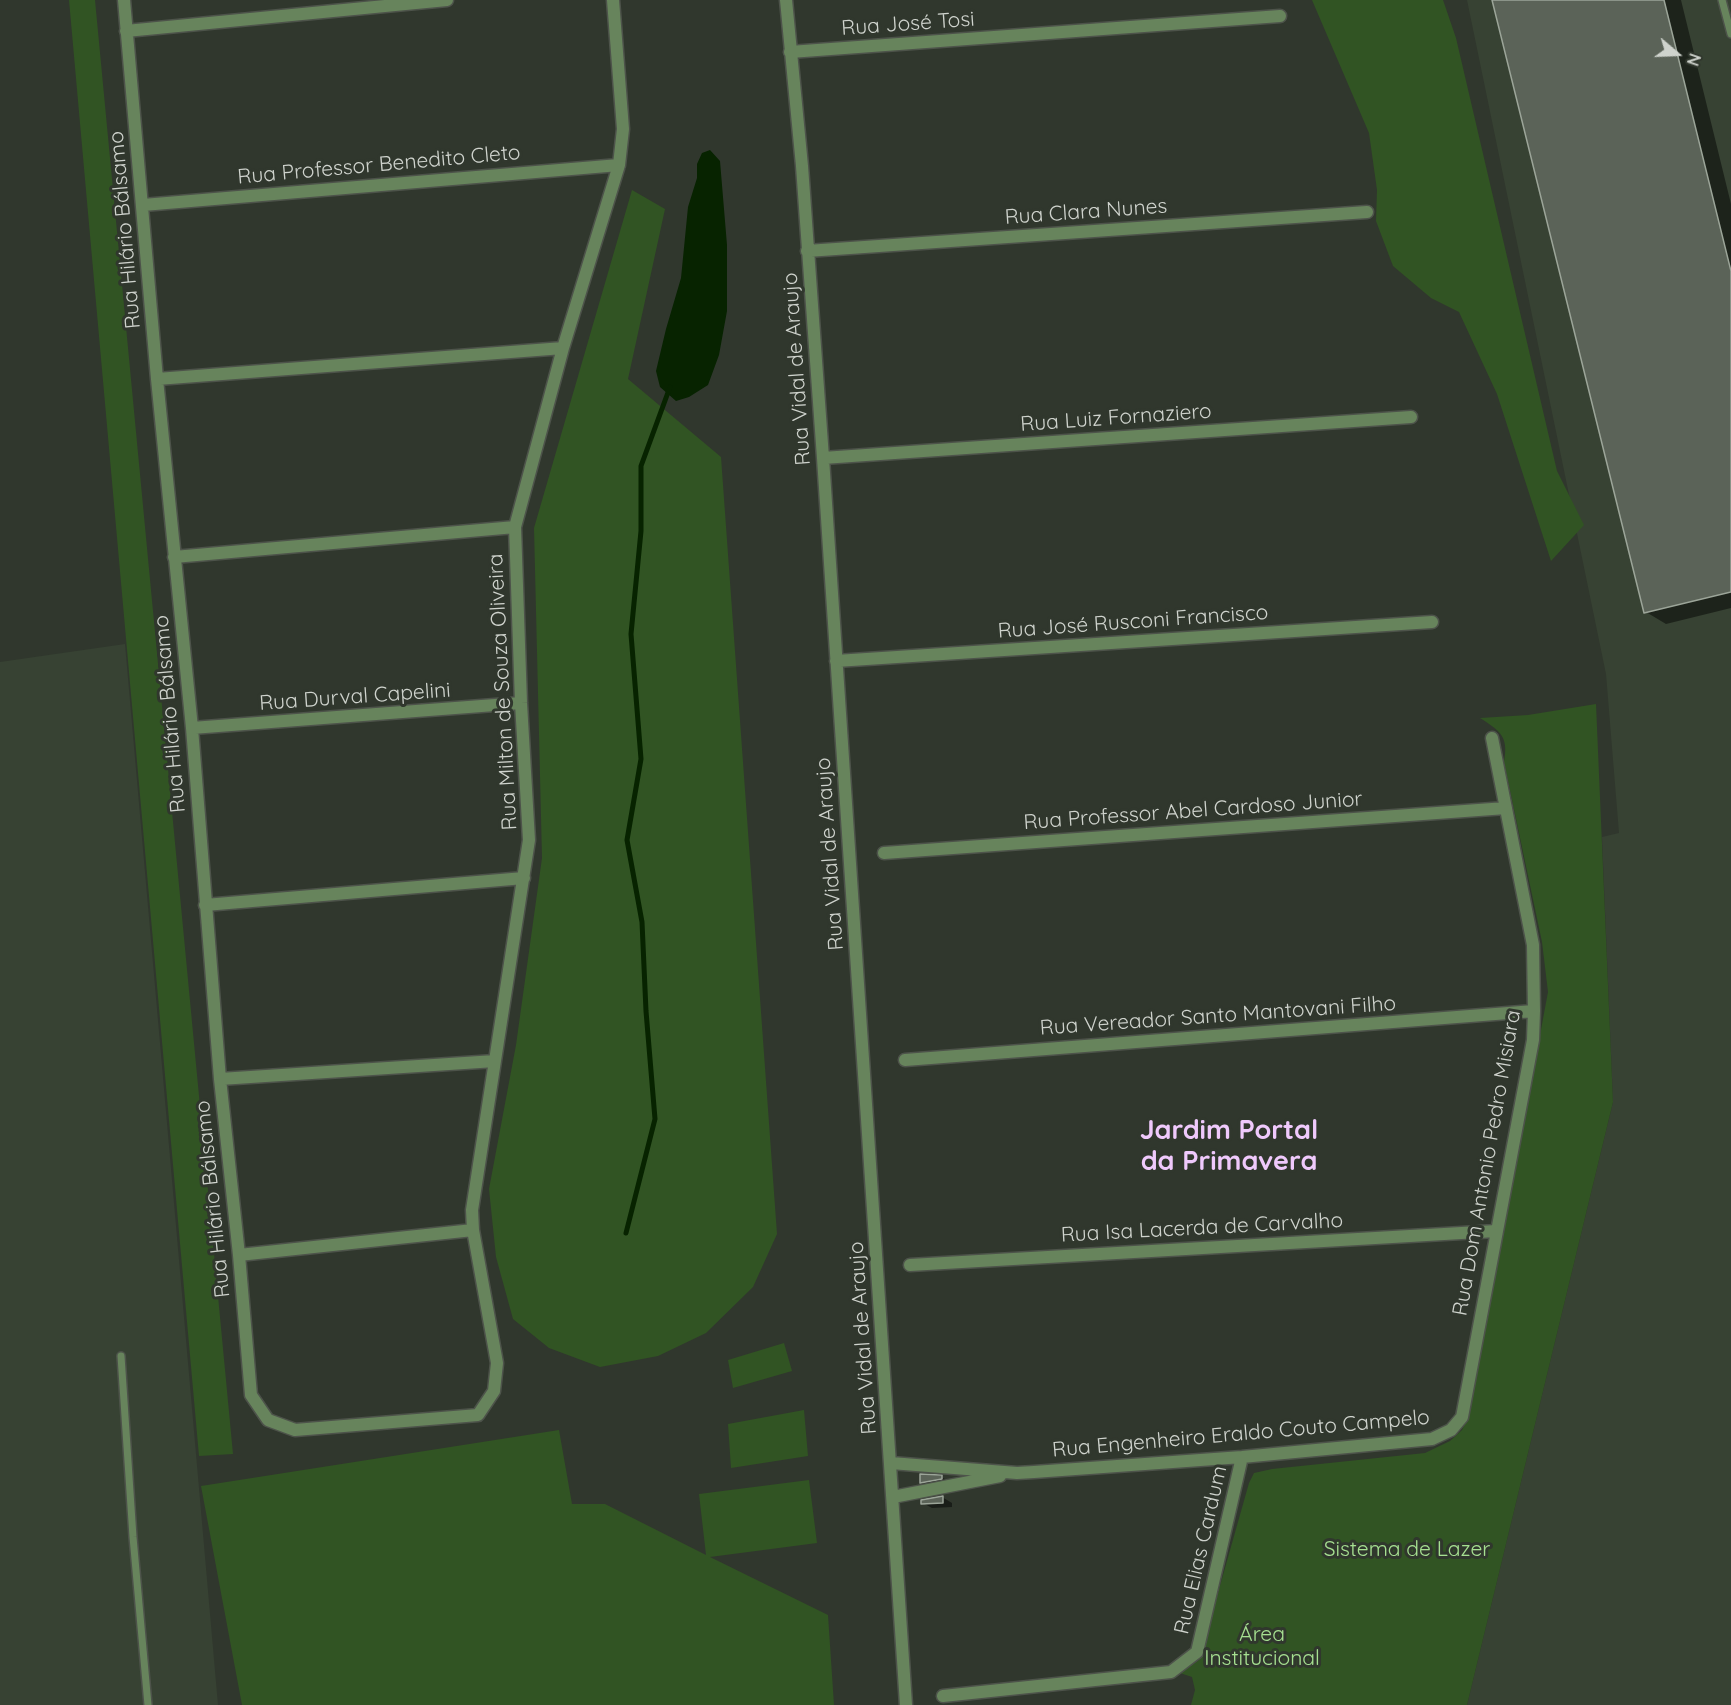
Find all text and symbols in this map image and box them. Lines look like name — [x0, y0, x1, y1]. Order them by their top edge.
street label: Rua José Tosi — [840, 7, 976, 41]
north arrow — [1647, 24, 1707, 84]
text: N — [1683, 51, 1705, 69]
street label: Rua Hilário Bálsamo — [104, 130, 146, 330]
street label: Rua Professor Benedito Cleto — [236, 140, 522, 190]
street label: Rua Clara Nunes — [1004, 194, 1168, 230]
street label: Rua Vidal de Araujo — [778, 272, 816, 466]
street label: Rua Luiz Fornaziero — [1020, 399, 1212, 437]
street label: Rua Milton de Souza Oliveira — [483, 553, 523, 831]
street label: Rua José Rusconi Francisco — [997, 600, 1269, 644]
street label: Rua Hilário Bálsamo — [149, 614, 191, 814]
street label: Rua Durval Capelini — [258, 678, 452, 716]
street label: Rua Vidal de Araujo — [811, 757, 849, 951]
street label: Rua Professor Abel Cardoso Junior — [1023, 787, 1363, 835]
street label: Rua Vereador Santo Mantovani Filho — [1039, 991, 1397, 1041]
street label: Rua Dom Antonio Pedro Misiara — [1448, 1008, 1526, 1318]
street label: Rua Hilário Bálsamo — [190, 1099, 236, 1299]
district label: Jardim Portal da Primavera — [1140, 1115, 1318, 1178]
street label: Rua Isa Lacerda de Carvalho — [1060, 1208, 1344, 1248]
street label: Rua Vidal de Araujo — [844, 1241, 882, 1435]
street label: Rua Engenheiro Eraldo Couto Campelo — [1051, 1405, 1431, 1463]
street label: Rua Elias Cardum — [1169, 1463, 1233, 1637]
park label: Sistema de Lazer — [1324, 1537, 1490, 1563]
park label: Área Institucional — [1204, 1622, 1320, 1672]

